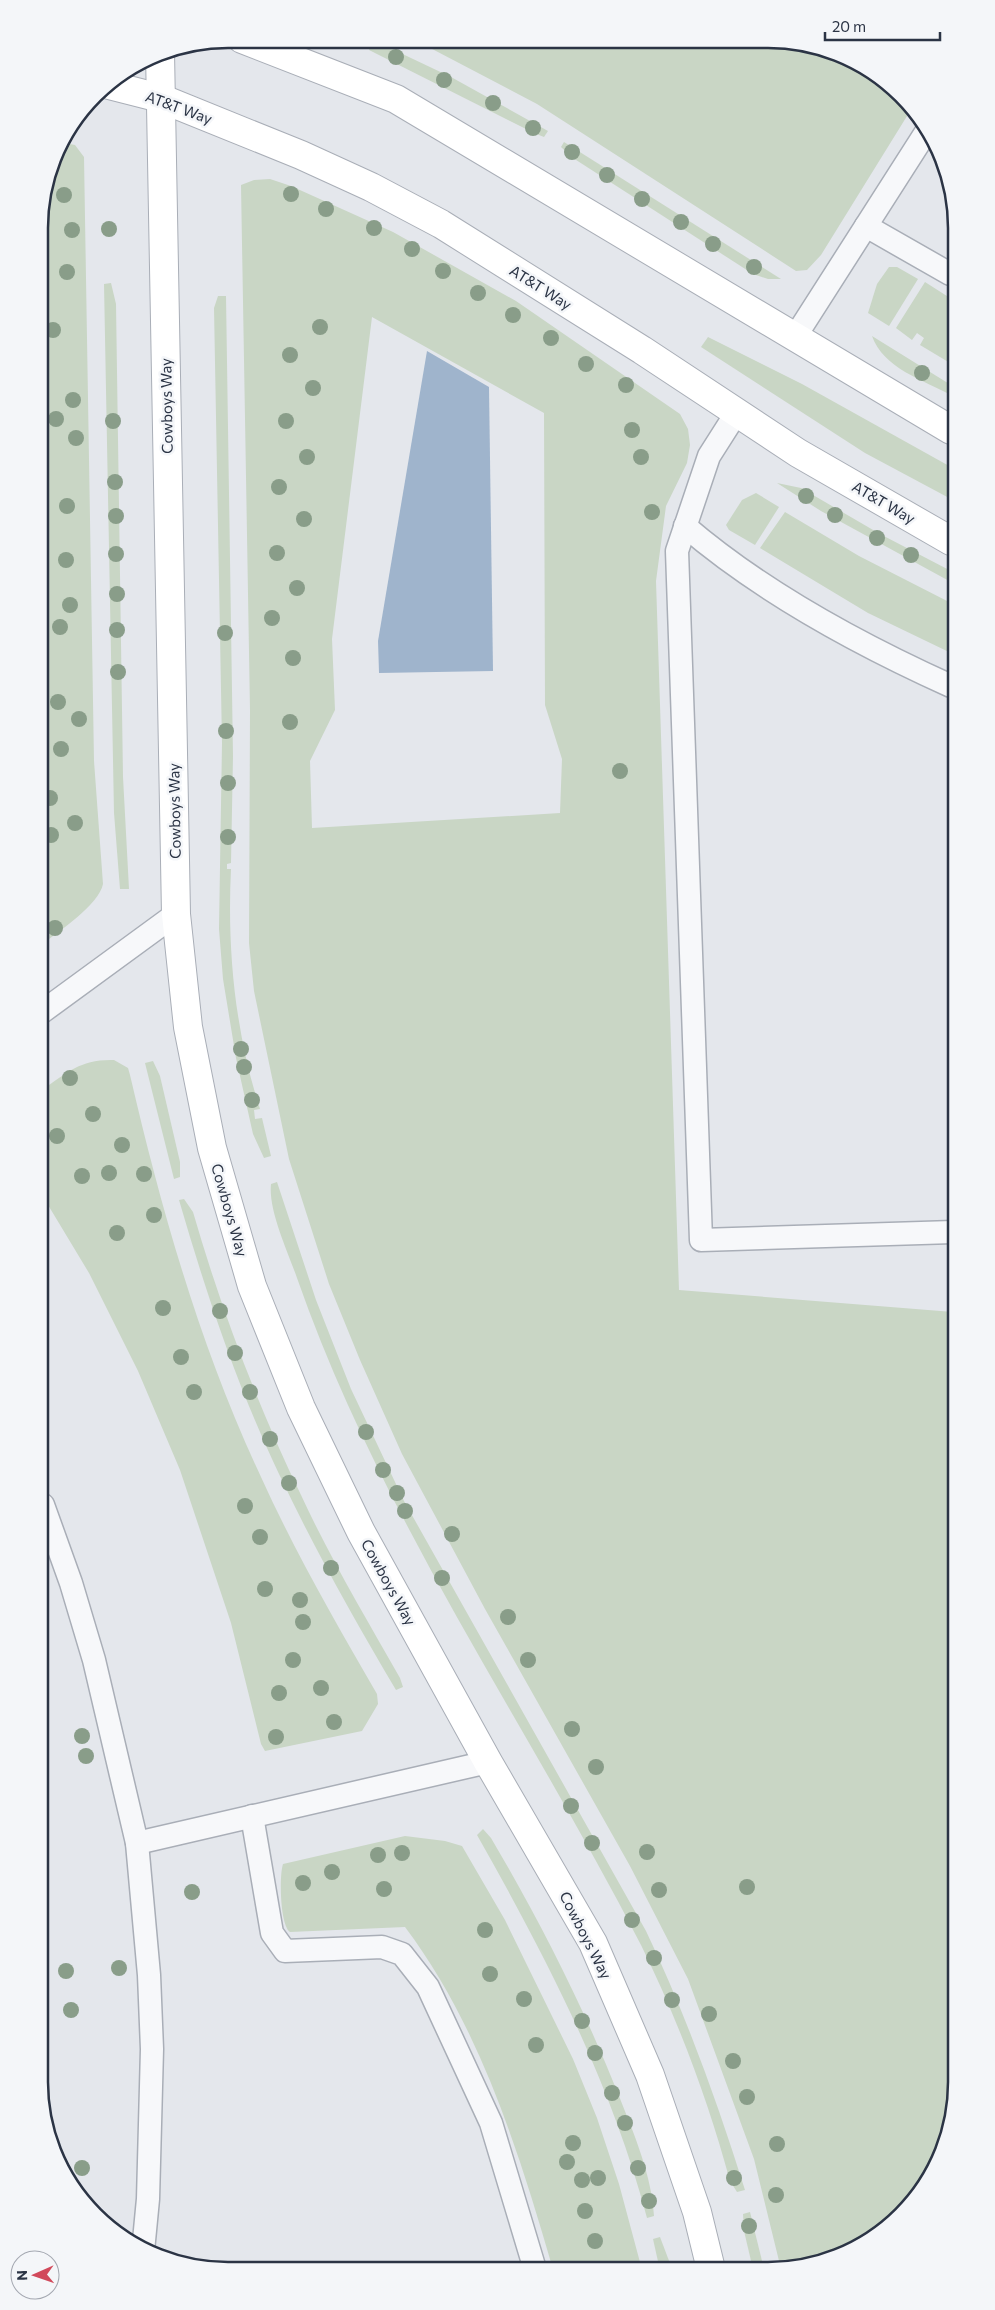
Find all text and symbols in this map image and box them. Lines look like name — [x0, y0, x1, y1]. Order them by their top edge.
scale bar — [825, 10, 940, 42]
text: 20 m — [832, 17, 866, 35]
street label: AT&T Way — [143, 87, 215, 127]
street label: AT&T Way — [507, 261, 576, 313]
street label: Cowboys Way — [156, 358, 176, 454]
street label: AT&T Way — [849, 477, 919, 527]
street label: Cowboys Way — [164, 763, 184, 859]
street label: Cowboys Way — [208, 1161, 252, 1259]
street label: Cowboys Way — [358, 1536, 420, 1628]
street label: Cowboys Way — [556, 1888, 616, 1982]
north arrow — [10, 2250, 60, 2300]
text: N — [13, 2270, 30, 2281]

